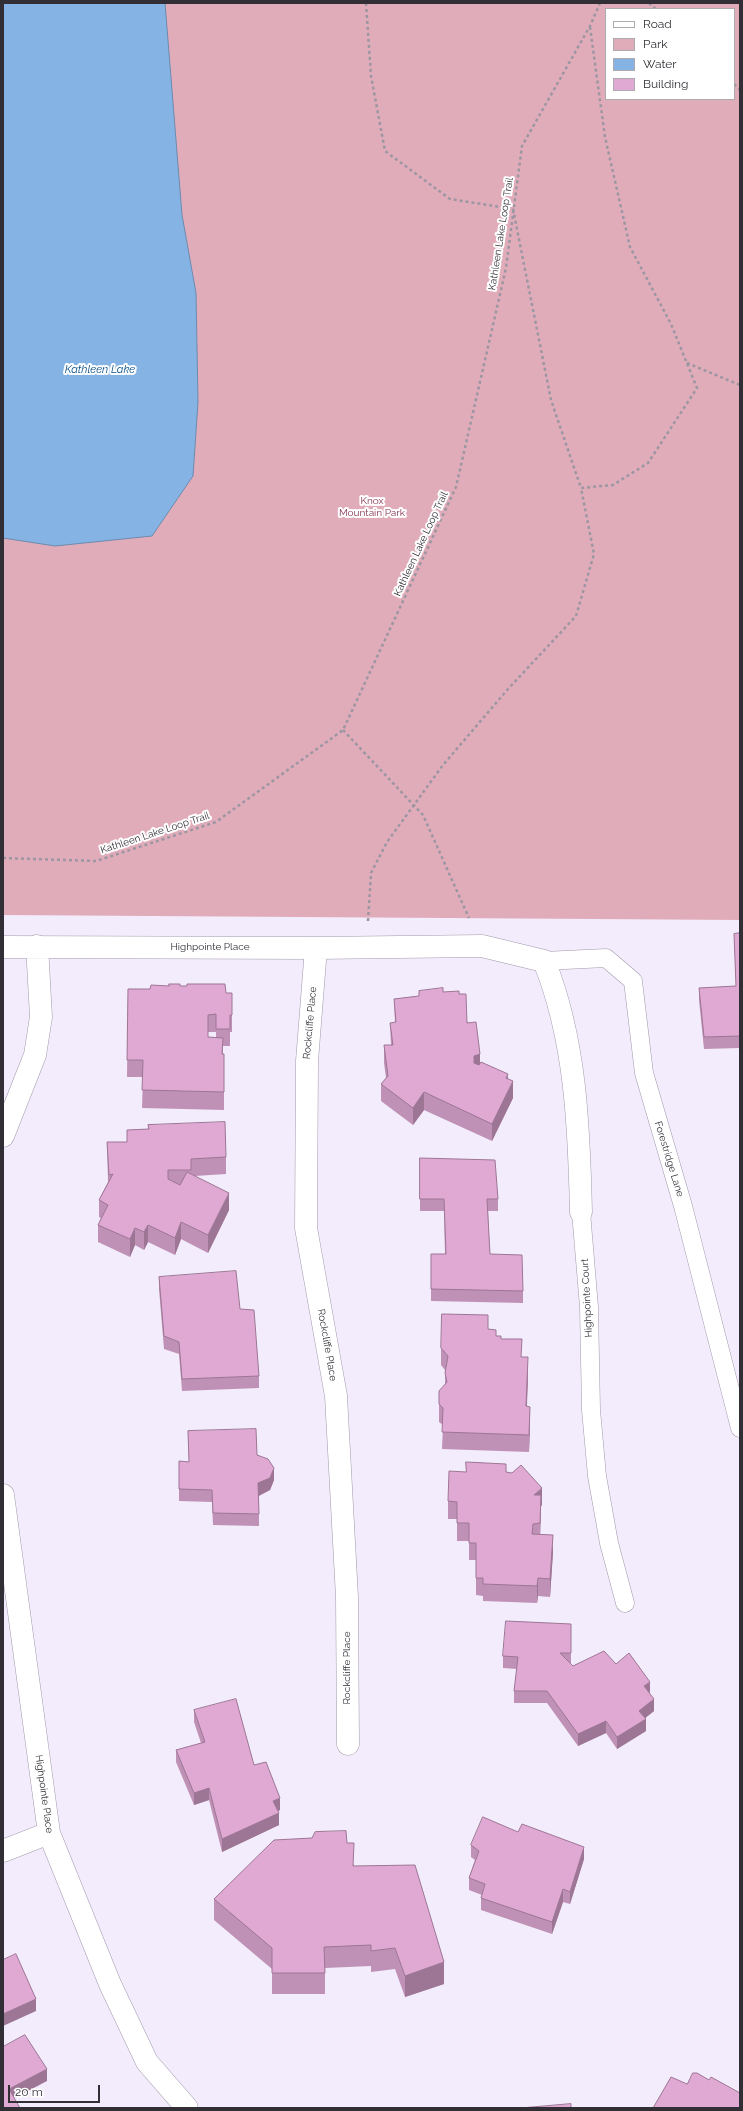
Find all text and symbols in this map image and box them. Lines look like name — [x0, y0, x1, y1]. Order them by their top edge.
legend — [605, 8, 735, 100]
text: Road — [643, 17, 672, 31]
text: Park — [643, 37, 668, 51]
text: Water — [643, 57, 677, 71]
text: Building — [643, 77, 689, 91]
street label: Kathleen Lake Loop Trail — [486, 177, 516, 291]
water label: Kathleen Lake — [65, 363, 135, 377]
street label: Kathleen Lake Loop Trail — [391, 490, 451, 598]
park label: Knox Mountain Park — [339, 495, 405, 518]
street label: Kathleen Lake Loop Trail — [99, 810, 211, 856]
street label: Highpointe Place — [170, 941, 250, 953]
street label: Rockcliffe Place — [301, 986, 319, 1060]
street label: Forestridge Lane — [652, 1120, 686, 1198]
street label: Highpointe Court — [579, 1258, 595, 1338]
street label: Rockcliffe Place — [315, 1308, 339, 1382]
street label: Rockcliffe Place — [341, 1631, 353, 1705]
street label: Highpointe Place — [33, 1754, 55, 1834]
scale bar — [10, 2077, 102, 2103]
text: 20 m — [15, 2085, 43, 2099]

